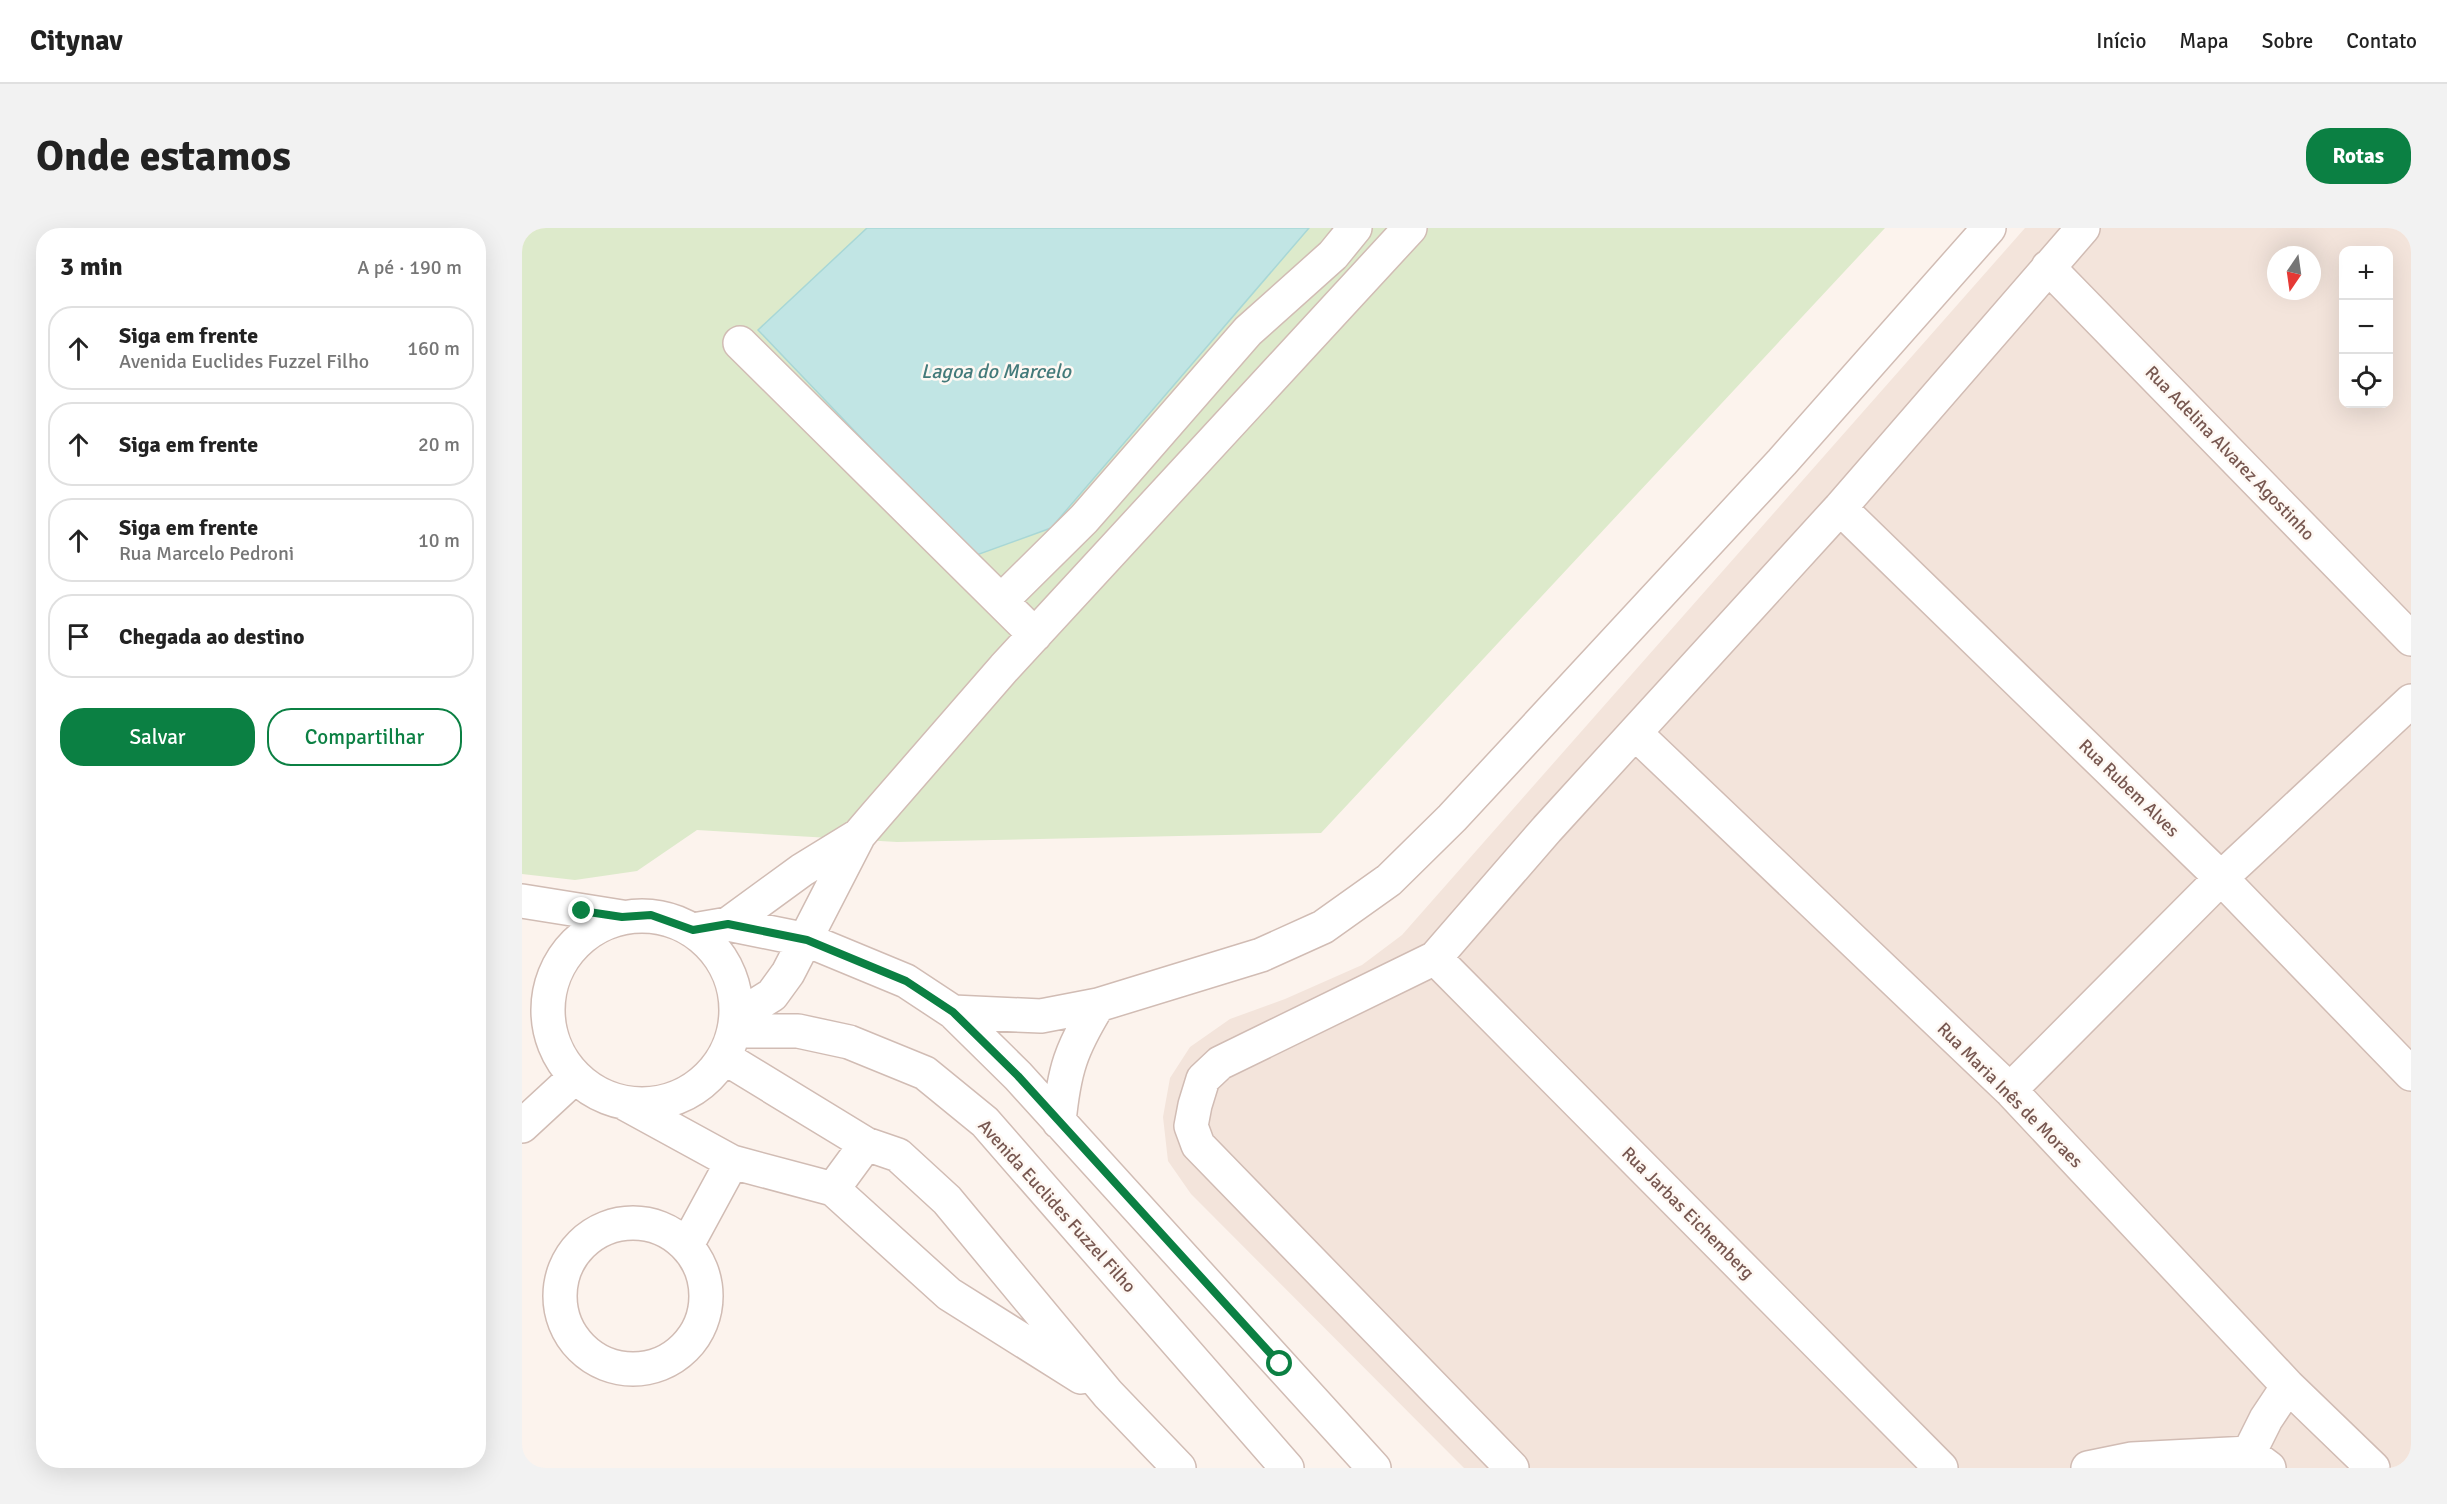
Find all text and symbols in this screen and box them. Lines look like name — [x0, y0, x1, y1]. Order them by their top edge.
text: Citynav — [30, 24, 123, 58]
text: Início — [2096, 28, 2146, 54]
text: Mapa — [2179, 28, 2229, 54]
text: Sobre — [2262, 28, 2313, 54]
text: Contato — [2346, 28, 2417, 54]
button: Rotas — [2306, 128, 2411, 184]
text: Onde estamos — [36, 131, 291, 182]
north arrow — [2267, 246, 2321, 300]
map controls — [2339, 246, 2393, 408]
button: + — [2339, 246, 2393, 300]
text: 3 min — [60, 251, 123, 283]
text: A pé · 190 m — [357, 255, 462, 280]
button: − — [2339, 300, 2393, 354]
text: Siga em frente — [119, 322, 258, 349]
icon: ahead — [62, 332, 95, 365]
text: 160 m — [407, 336, 460, 361]
text: Avenida Euclides Fuzzel Filho — [119, 349, 369, 374]
button: locate — [2339, 354, 2393, 408]
water label: Lagoa do Marcelo — [921, 359, 1073, 384]
street label: Rua Adelina Alvarez Agostinho — [2141, 361, 2319, 545]
icon: ahead — [62, 428, 95, 461]
text: Siga em frente — [119, 431, 258, 458]
text: 20 m — [418, 432, 460, 457]
text: Siga em frente — [119, 514, 258, 541]
icon: ahead — [62, 524, 95, 557]
text: 10 m — [418, 528, 460, 553]
text: Rua Marcelo Pedroni — [119, 541, 294, 566]
icon: arrive — [62, 620, 95, 653]
text: Chegada ao destino — [119, 623, 305, 650]
button: Salvar — [60, 708, 255, 766]
button: Compartilhar — [267, 708, 462, 766]
street label: Rua Rubem Alves — [2074, 735, 2184, 842]
route end — [568, 897, 594, 923]
street label: Rua Maria Inês de Moraes — [1933, 1018, 2087, 1172]
street label: Avenida Euclides Fuzzel Filho — [973, 1115, 1141, 1297]
street label: Rua Jarbas Eichemberg — [1617, 1142, 1759, 1284]
route start — [1266, 1350, 1292, 1376]

